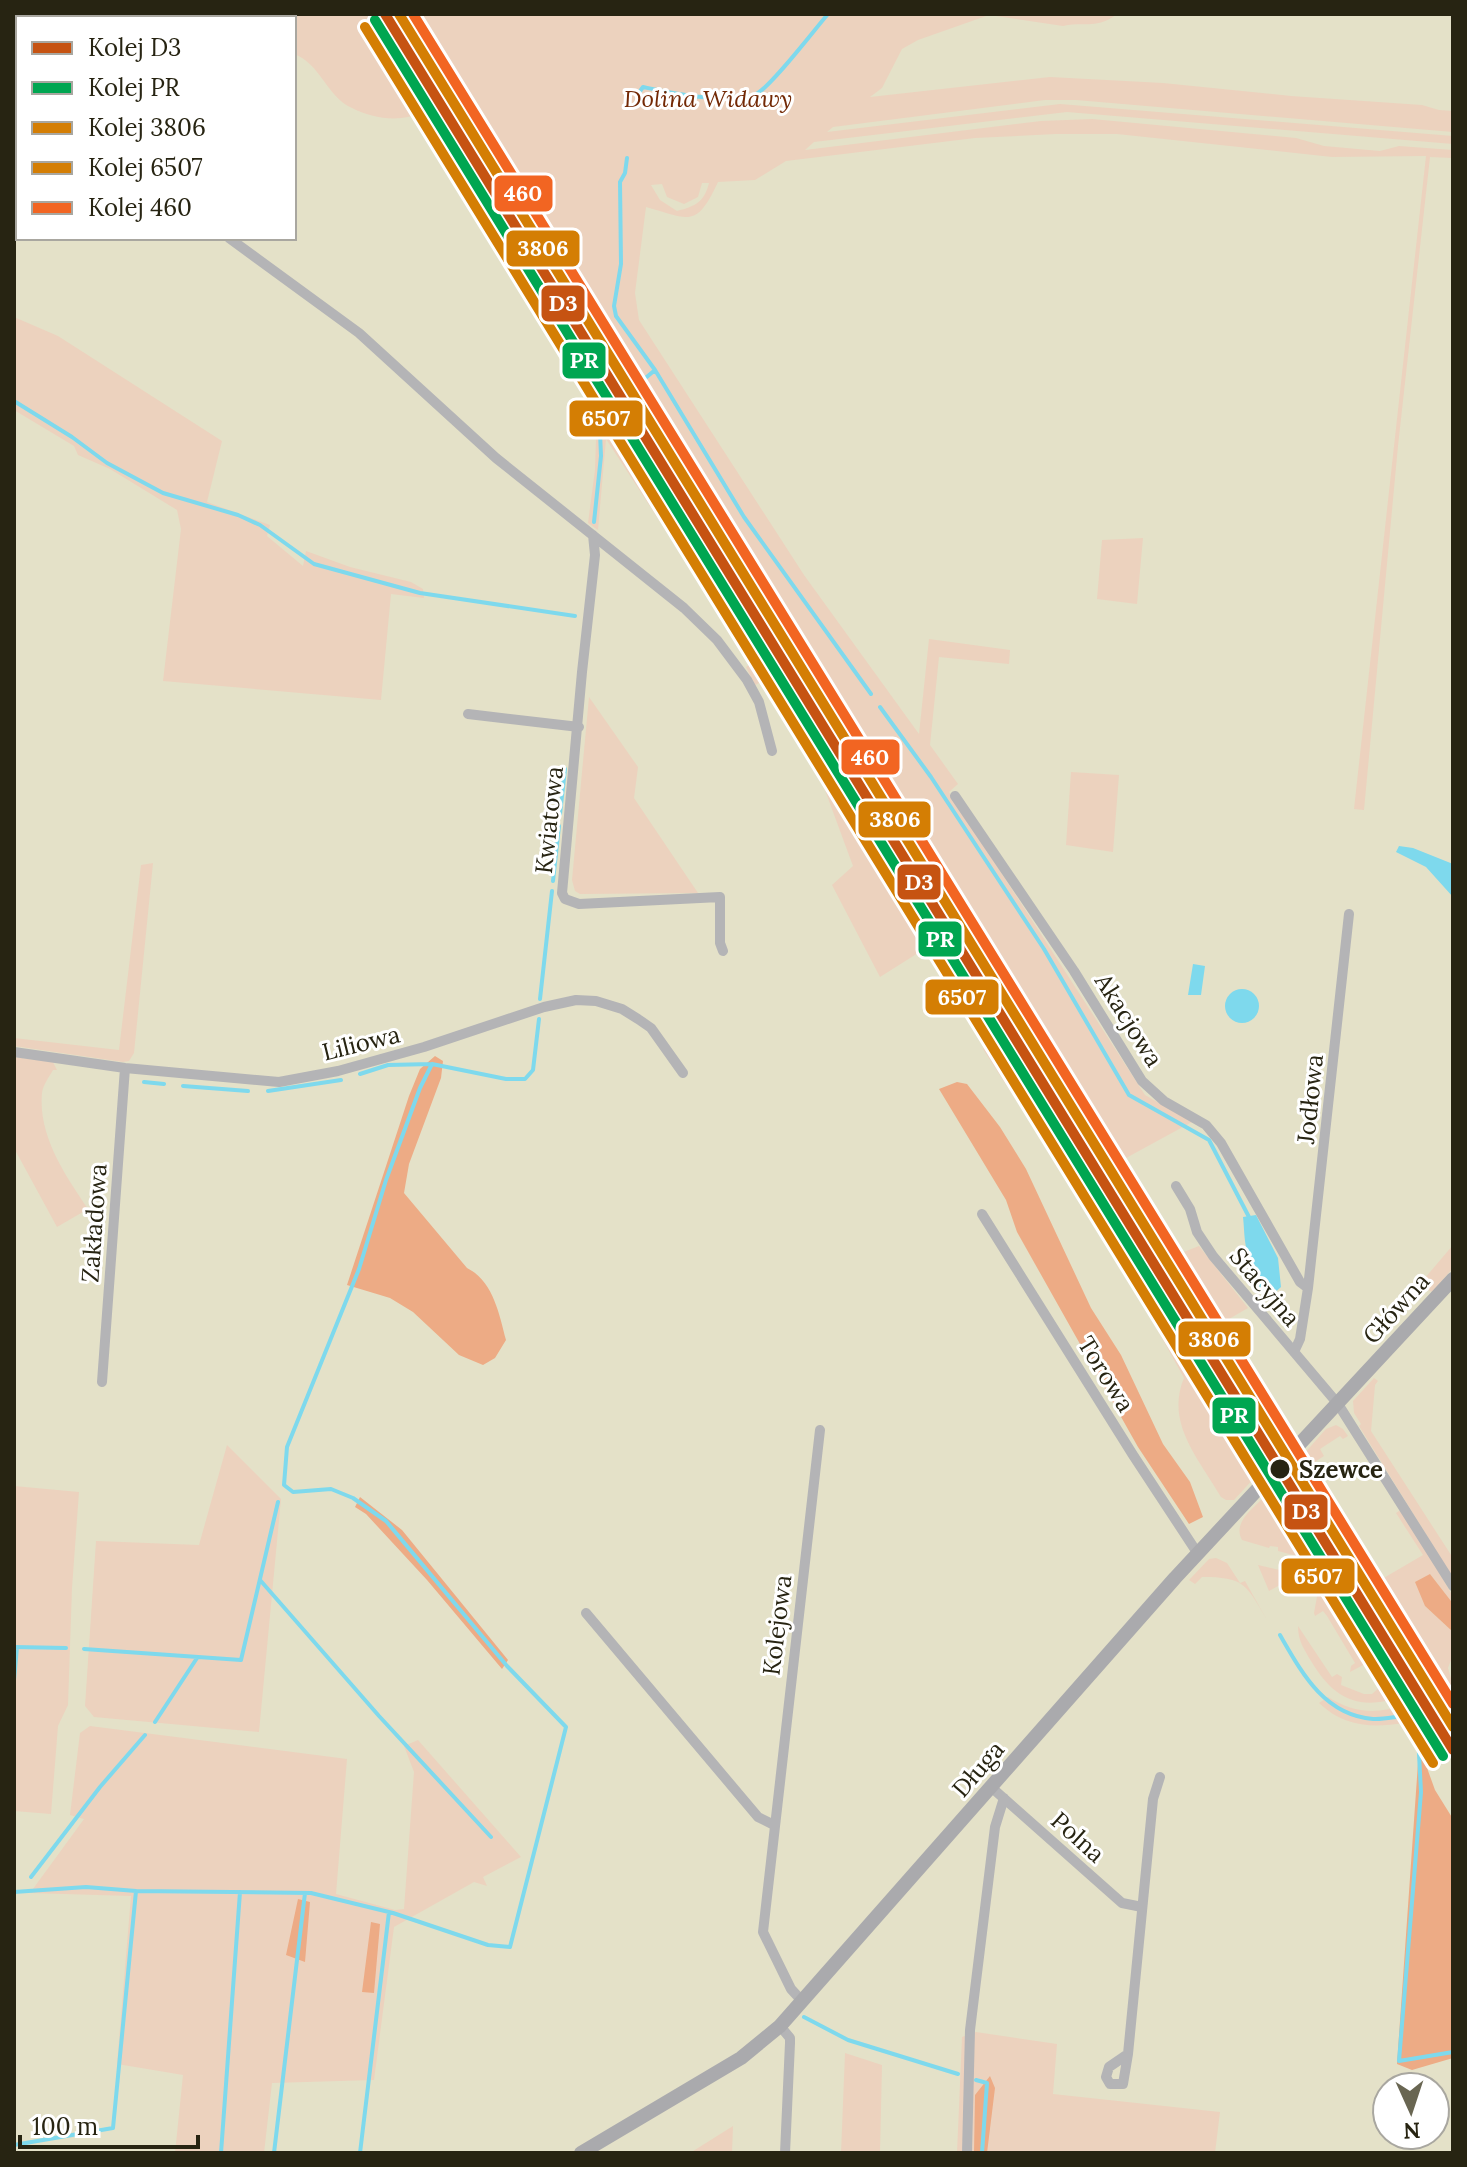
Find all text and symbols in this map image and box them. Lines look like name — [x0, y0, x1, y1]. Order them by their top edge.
legend — [16, 16, 296, 240]
text: Kolej D3 — [88, 32, 181, 63]
text: Kolej PR — [88, 72, 181, 103]
park label: Dolina Widawy — [624, 83, 792, 114]
text: Kolej 3806 — [88, 112, 206, 143]
text: Kolej 6507 — [88, 152, 203, 183]
line badge: 460 — [493, 174, 554, 213]
text: 460 — [504, 179, 542, 207]
text: Kolej 460 — [88, 192, 192, 223]
line badge: 3806 — [505, 229, 581, 268]
text: 3806 — [517, 234, 569, 262]
line badge: D3 — [540, 284, 586, 323]
text: D3 — [548, 289, 578, 317]
line badge: PR — [561, 341, 607, 380]
text: PR — [569, 346, 599, 374]
line badge: 6507 — [568, 399, 644, 438]
text: 6507 — [582, 404, 630, 432]
line badge: 460 — [840, 738, 901, 776]
text: 460 — [851, 743, 889, 771]
street label: Kwiatowa — [528, 765, 570, 875]
line badge: 3806 — [857, 800, 932, 839]
text: 3806 — [869, 805, 921, 833]
line badge: D3 — [896, 863, 942, 901]
text: D3 — [904, 868, 934, 896]
line badge: PR — [917, 920, 963, 958]
text: PR — [925, 925, 955, 953]
street label: Akacjowa — [1088, 967, 1170, 1073]
line badge: 6507 — [924, 978, 1000, 1016]
text: 6507 — [938, 983, 986, 1011]
street label: Liliowa — [319, 1018, 403, 1068]
street label: Jodłowa — [1290, 1053, 1330, 1146]
street label: Zakładowa — [74, 1163, 114, 1283]
street label: Stacyjna — [1223, 1241, 1307, 1333]
street label: Główna — [1356, 1266, 1436, 1350]
line badge: 3806 — [1177, 1320, 1252, 1358]
text: 3806 — [1188, 1325, 1240, 1353]
street label: Torowa — [1071, 1330, 1141, 1418]
line badge: PR — [1211, 1396, 1257, 1435]
text: PR — [1219, 1401, 1249, 1429]
place label: Szewce — [1299, 1454, 1383, 1485]
marker: Szewce — [1268, 1457, 1292, 1481]
line badge: D3 — [1283, 1493, 1329, 1531]
text: D3 — [1291, 1497, 1321, 1525]
line badge: 6507 — [1280, 1557, 1356, 1595]
text: 6507 — [1294, 1562, 1342, 1590]
street label: Kolejowa — [755, 1573, 799, 1677]
street label: Długa — [945, 1734, 1011, 1804]
street label: Polna — [1045, 1805, 1111, 1869]
north arrow — [1371, 2071, 1451, 2151]
scale bar — [20, 2099, 198, 2149]
text: 100 m — [32, 2111, 98, 2142]
text: N — [1403, 2117, 1421, 2145]

